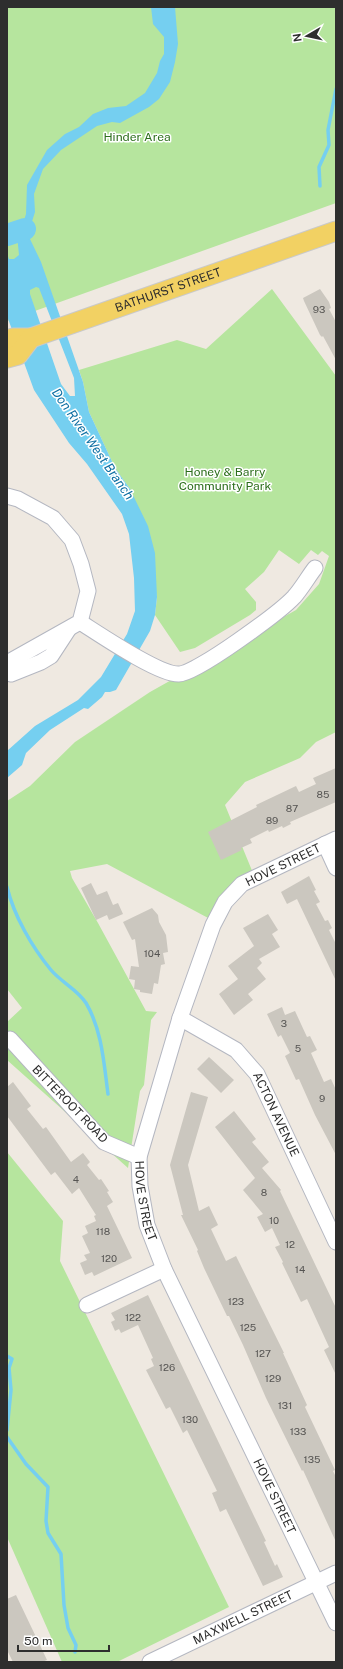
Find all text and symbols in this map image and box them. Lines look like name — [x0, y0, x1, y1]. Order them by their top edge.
north arrow — [287, 16, 327, 56]
text: N — [291, 32, 304, 43]
park label: Hinder Area — [103, 130, 171, 144]
street label: BATHURST STREET — [113, 265, 223, 315]
house number: 93 — [313, 303, 325, 315]
water label: Don River West Branch — [49, 385, 137, 503]
park label: Honey & Barry Community Park — [179, 465, 271, 493]
house number: 85 — [317, 788, 329, 800]
house number: 87 — [286, 802, 298, 814]
house number: 89 — [266, 814, 278, 826]
street label: HOVE STREET — [243, 841, 323, 889]
house number: 104 — [144, 947, 160, 959]
house number: 3 — [281, 1017, 287, 1029]
house number: 5 — [295, 1042, 301, 1054]
street label: BITTEROOT ROAD — [29, 1062, 111, 1146]
street label: ACTON AVENUE — [250, 1070, 302, 1159]
house number: 9 — [319, 1092, 325, 1104]
street label: HOVE STREET — [132, 1160, 160, 1243]
house number: 4 — [73, 1173, 79, 1185]
house number: 8 — [261, 1186, 267, 1198]
house number: 10 — [269, 1214, 279, 1226]
house number: 118 — [96, 1225, 110, 1237]
house number: 12 — [285, 1238, 295, 1250]
house number: 120 — [101, 1252, 117, 1264]
house number: 14 — [295, 1263, 305, 1275]
house number: 123 — [228, 1295, 244, 1307]
house number: 122 — [125, 1311, 141, 1323]
house number: 125 — [240, 1321, 256, 1333]
house number: 127 — [255, 1347, 271, 1359]
house number: 126 — [159, 1361, 175, 1373]
house number: 129 — [265, 1372, 281, 1384]
house number: 131 — [278, 1399, 292, 1411]
house number: 130 — [182, 1413, 198, 1425]
house number: 133 — [290, 1425, 306, 1437]
house number: 135 — [304, 1453, 320, 1465]
street label: HOVE STREET — [250, 1456, 299, 1536]
street label: MAXWELL STREET — [191, 1588, 295, 1647]
scale bar — [18, 1627, 109, 1653]
text: 50 m — [24, 1634, 52, 1648]

